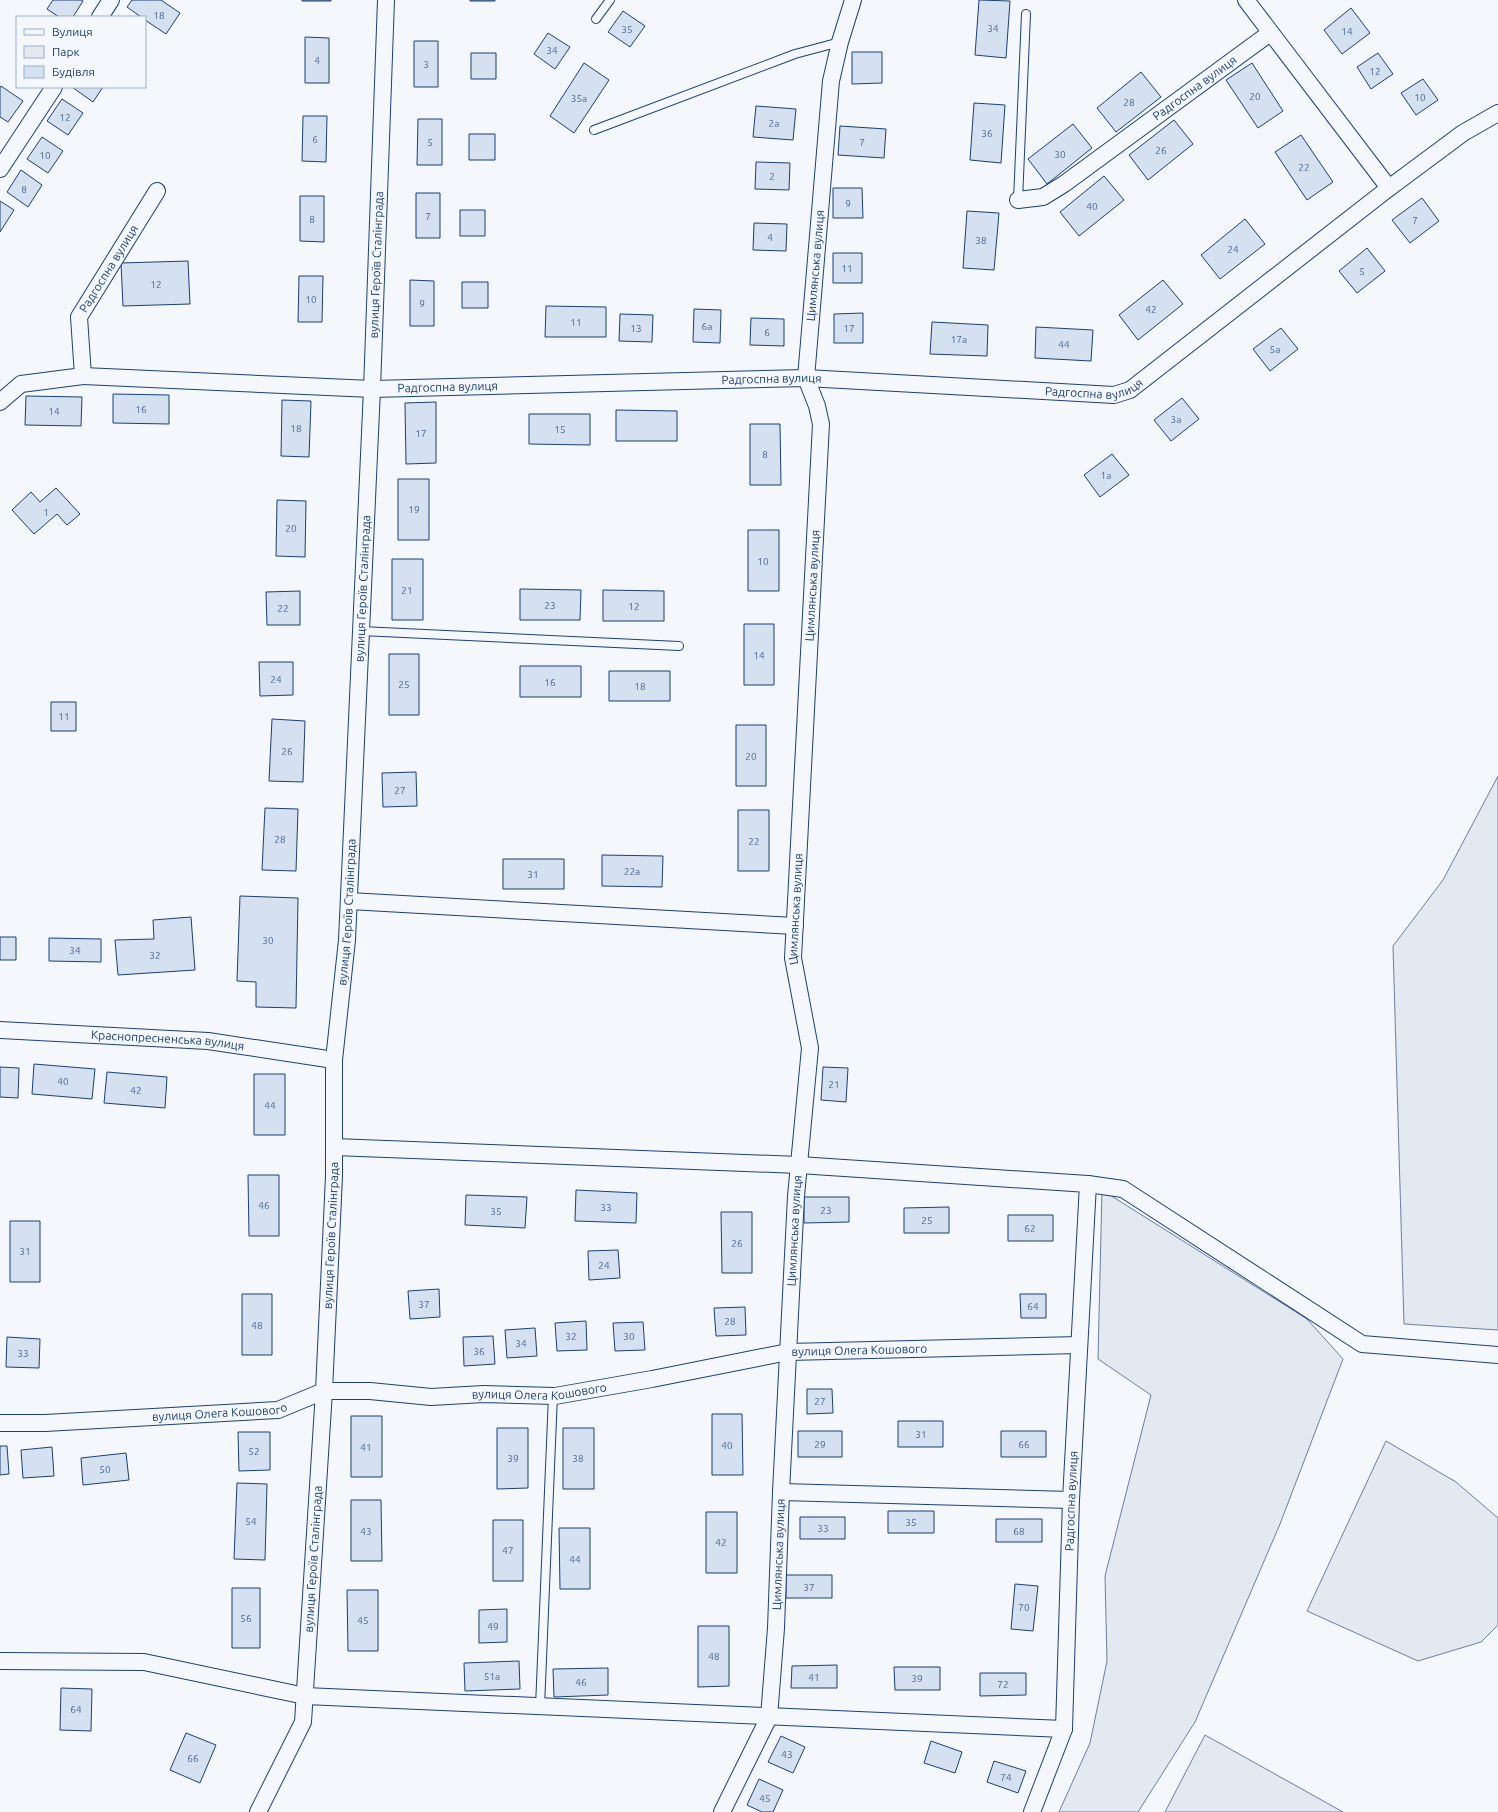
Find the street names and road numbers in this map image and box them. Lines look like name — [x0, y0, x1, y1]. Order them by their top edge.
street label: Радгоспна вулиця — [1150, 53, 1239, 123]
street label: вулиця Героїв Сталінграда — [367, 191, 385, 339]
street label: Цимлянська вулиця — [804, 209, 826, 322]
street label: Радгоспна вулиця — [76, 222, 140, 315]
street label: Радгоспна вулиця — [721, 371, 822, 386]
street label: Радгоспна вулиця — [1045, 376, 1145, 401]
street label: Радгоспна вулиця — [397, 379, 498, 394]
street label: вулиця Героїв Сталінграда — [353, 515, 372, 662]
street label: Цимлянська вулиця — [803, 529, 821, 642]
street label: вулиця Героїв Сталінграда — [335, 838, 358, 986]
street label: Цимлянська вулиця — [786, 853, 804, 966]
street label: Краснопресненська вулиця — [91, 1028, 245, 1052]
street label: вулиця Героїв Сталінграда — [321, 1162, 340, 1309]
street label: Цимлянська вулиця — [784, 1174, 804, 1287]
street label: вулиця Олега Кошового — [791, 1342, 927, 1358]
street label: вулиця Олега Кошового — [471, 1380, 608, 1402]
street label: вулиця Олега Кошового — [152, 1400, 289, 1423]
street label: Радгоспна вулиця — [1062, 1451, 1080, 1551]
street label: вулиця Героїв Сталінграда — [302, 1485, 324, 1633]
street label: Цимлянська вулиця — [770, 1498, 787, 1610]

